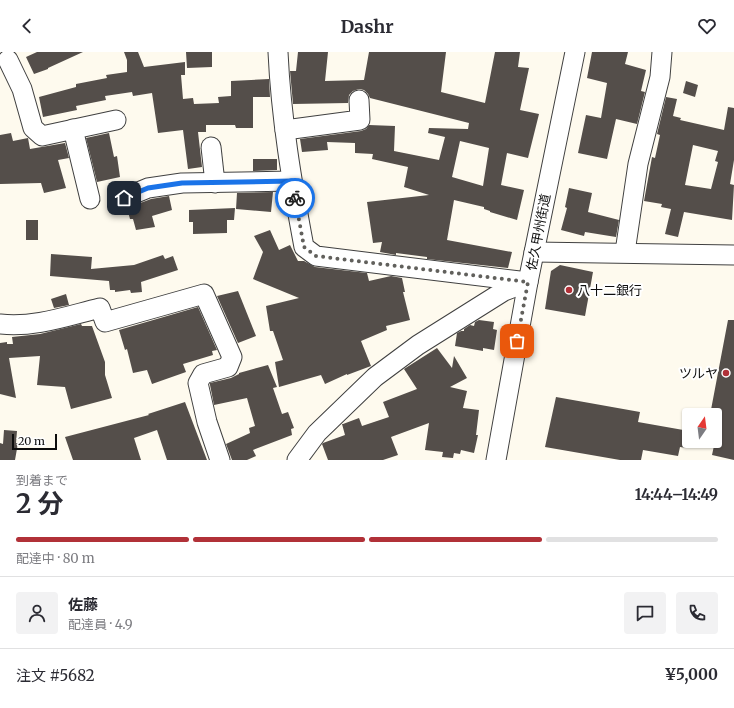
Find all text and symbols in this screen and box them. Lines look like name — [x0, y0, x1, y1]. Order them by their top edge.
icon: back — [16, 15, 38, 37]
text: Dashr — [340, 15, 394, 38]
icon: heart — [696, 15, 718, 37]
courier — [275, 178, 315, 218]
pin — [107, 181, 141, 215]
icon: home — [113, 187, 135, 209]
icon: bike — [284, 187, 306, 209]
street label: 佐久甲州街道 — [523, 192, 554, 272]
place label: 八十二銀行 — [577, 282, 642, 299]
marker: 八十二銀行 — [564, 285, 574, 295]
pin — [500, 324, 534, 358]
icon: bag — [506, 330, 528, 352]
place label: ツルヤ — [679, 365, 718, 382]
marker: ツルヤ — [721, 368, 731, 378]
north arrow — [682, 408, 722, 448]
map controls — [682, 408, 722, 448]
scale bar — [12, 432, 57, 451]
text: 20 m — [18, 434, 45, 448]
text: 到着まで — [16, 472, 68, 489]
text: 14:44–14:49 — [635, 485, 718, 504]
text: 2 分 — [16, 487, 63, 520]
text: 配達中 · 80 m — [16, 550, 95, 567]
button: person — [16, 592, 58, 634]
button: chat — [624, 592, 666, 634]
button: phone — [676, 592, 718, 634]
text: 佐藤 — [68, 595, 98, 614]
text: 配達員 · 4.9 — [68, 616, 133, 633]
text: ¥5,000 — [665, 665, 718, 684]
text: 注文 #5682 — [16, 666, 95, 685]

